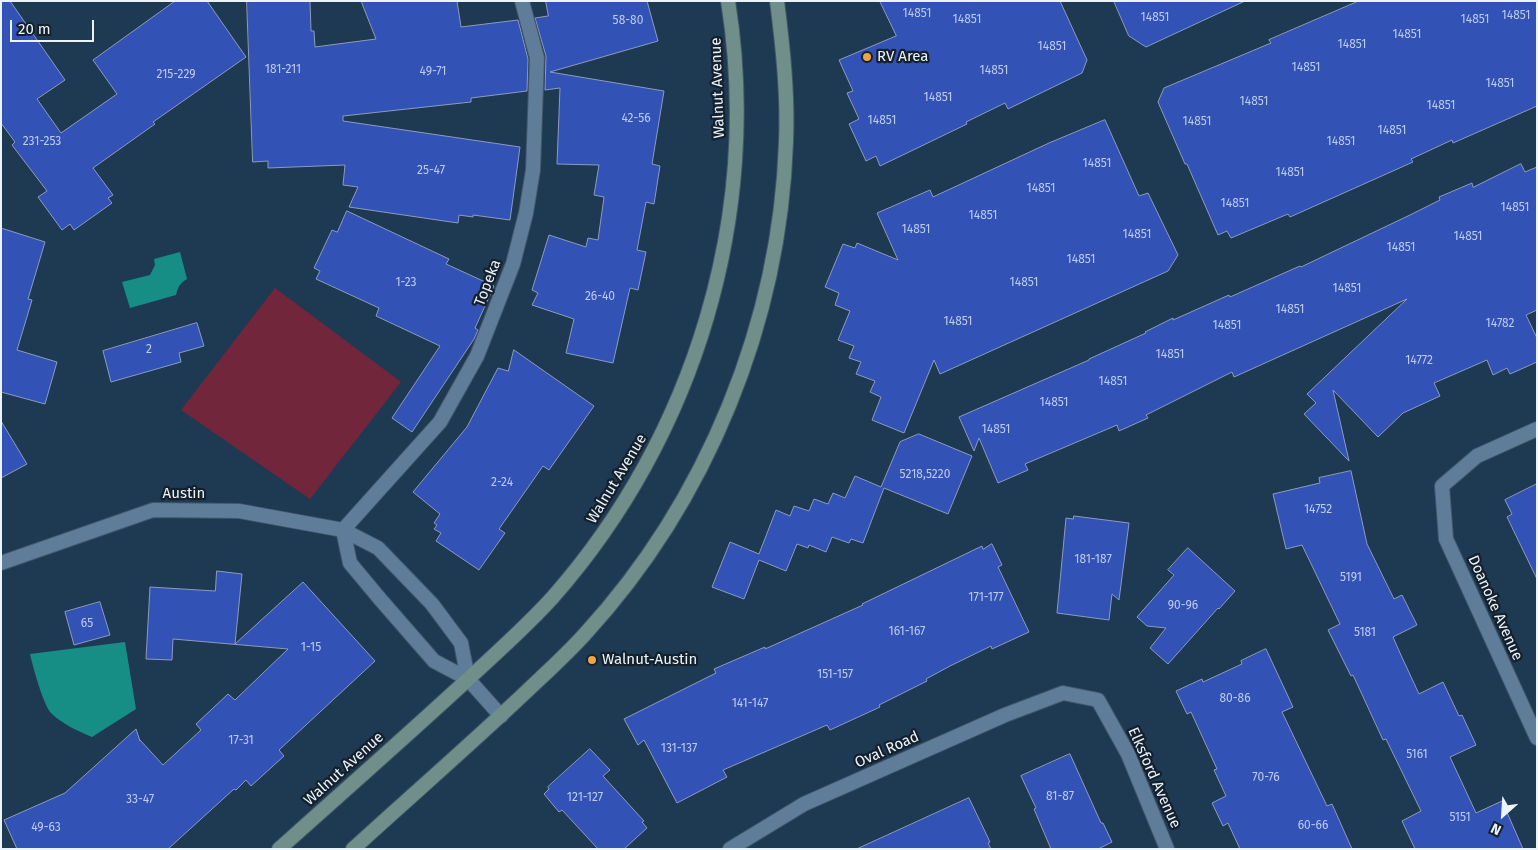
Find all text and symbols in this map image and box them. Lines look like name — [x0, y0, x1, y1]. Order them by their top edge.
house number: 14851 — [903, 7, 931, 21]
house number: 14851 — [1502, 9, 1530, 23]
scale bar — [12, 10, 96, 42]
house number: 14851 — [1141, 11, 1169, 25]
house number: 14851 — [953, 13, 981, 27]
house number: 14851 — [1461, 13, 1489, 27]
house number: 58-80 — [613, 14, 643, 28]
text: 20 m — [18, 20, 51, 38]
house number: 14851 — [1393, 28, 1421, 42]
street label: Walnut Avenue — [707, 37, 729, 139]
house number: 14851 — [1338, 38, 1366, 52]
house number: 14851 — [1038, 40, 1066, 54]
place label: RV Area — [877, 48, 928, 66]
marker: RV Area — [861, 51, 873, 63]
house number: 14851 — [1292, 61, 1320, 75]
house number: 181-211 — [265, 63, 301, 77]
house number: 14851 — [980, 64, 1008, 78]
house number: 49-71 — [420, 65, 446, 79]
house number: 215-229 — [156, 68, 196, 82]
house number: 14851 — [1486, 77, 1514, 91]
house number: 14851 — [924, 91, 952, 105]
house number: 14851 — [1240, 95, 1268, 109]
house number: 14851 — [1427, 99, 1455, 113]
house number: 42-56 — [621, 112, 651, 126]
house number: 14851 — [868, 114, 896, 128]
house number: 14851 — [1183, 115, 1211, 129]
house number: 14851 — [1378, 124, 1406, 138]
house number: 231-253 — [23, 135, 61, 149]
house number: 14851 — [1327, 135, 1355, 149]
house number: 14851 — [1083, 157, 1111, 171]
house number: 25-47 — [417, 164, 445, 178]
house number: 14851 — [1276, 166, 1304, 180]
house number: 14851 — [1027, 182, 1055, 196]
house number: 14851 — [1221, 197, 1249, 211]
house number: 14851 — [1501, 201, 1529, 215]
house number: 14851 — [969, 209, 997, 223]
house number: 14851 — [902, 223, 930, 237]
house number: 14851 — [1123, 228, 1151, 242]
house number: 14851 — [1454, 230, 1482, 244]
house number: 14851 — [1387, 241, 1415, 255]
house number: 14851 — [1067, 253, 1095, 267]
street label: Topeka — [471, 257, 505, 309]
house number: 1-23 — [395, 276, 417, 290]
house number: 14851 — [1010, 276, 1038, 290]
house number: 14851 — [1333, 282, 1361, 296]
house number: 26-40 — [585, 290, 615, 304]
house number: 14851 — [1276, 303, 1304, 317]
house number: 14851 — [944, 315, 972, 329]
house number: 14782 — [1486, 317, 1514, 331]
house number: 14851 — [1213, 319, 1241, 333]
house number: 2 — [146, 343, 152, 357]
house number: 14851 — [1156, 348, 1184, 362]
house number: 14772 — [1405, 354, 1433, 368]
house number: 14851 — [1099, 375, 1127, 389]
house number: 14851 — [1040, 396, 1068, 410]
house number: 14851 — [982, 423, 1010, 437]
street label: Walnut Avenue — [583, 431, 651, 527]
house number: 5218,5220 — [900, 468, 950, 482]
house number: 2-24 — [491, 476, 513, 490]
street label: Austin — [163, 485, 205, 503]
house number: 14752 — [1304, 503, 1332, 517]
house number: 181-187 — [1074, 553, 1112, 567]
street label: Doanoke Avenue — [1464, 553, 1526, 663]
house number: 5191 — [1340, 571, 1362, 585]
house number: 171-177 — [968, 591, 1004, 605]
house number: 90-96 — [1168, 599, 1198, 613]
house number: 65 — [81, 617, 93, 631]
house number: 161-167 — [889, 625, 925, 639]
house number: 5181 — [1354, 626, 1376, 640]
house number: 1-15 — [301, 641, 321, 655]
place label: Walnut-Austin — [602, 651, 697, 669]
marker: Walnut-Austin — [586, 654, 598, 666]
house number: 151-157 — [817, 668, 853, 682]
house number: 80-86 — [1219, 692, 1251, 706]
house number: 141-147 — [732, 697, 768, 711]
street label: Elksford Avenue — [1124, 725, 1184, 831]
street label: Oval Road — [852, 728, 922, 772]
street label: Walnut Avenue — [300, 729, 388, 809]
house number: 17-31 — [228, 734, 254, 748]
house number: 131-137 — [661, 742, 697, 756]
house number: 5161 — [1406, 748, 1428, 762]
house number: 70-76 — [1252, 771, 1280, 785]
house number: 81-87 — [1046, 790, 1074, 804]
north arrow — [1478, 790, 1528, 840]
house number: 121-127 — [567, 791, 603, 805]
house number: 33-47 — [126, 793, 154, 807]
house number: 5151 — [1449, 811, 1471, 825]
house number: 60-66 — [1298, 819, 1328, 833]
text: N — [1488, 819, 1504, 839]
house number: 49-63 — [31, 821, 61, 835]

